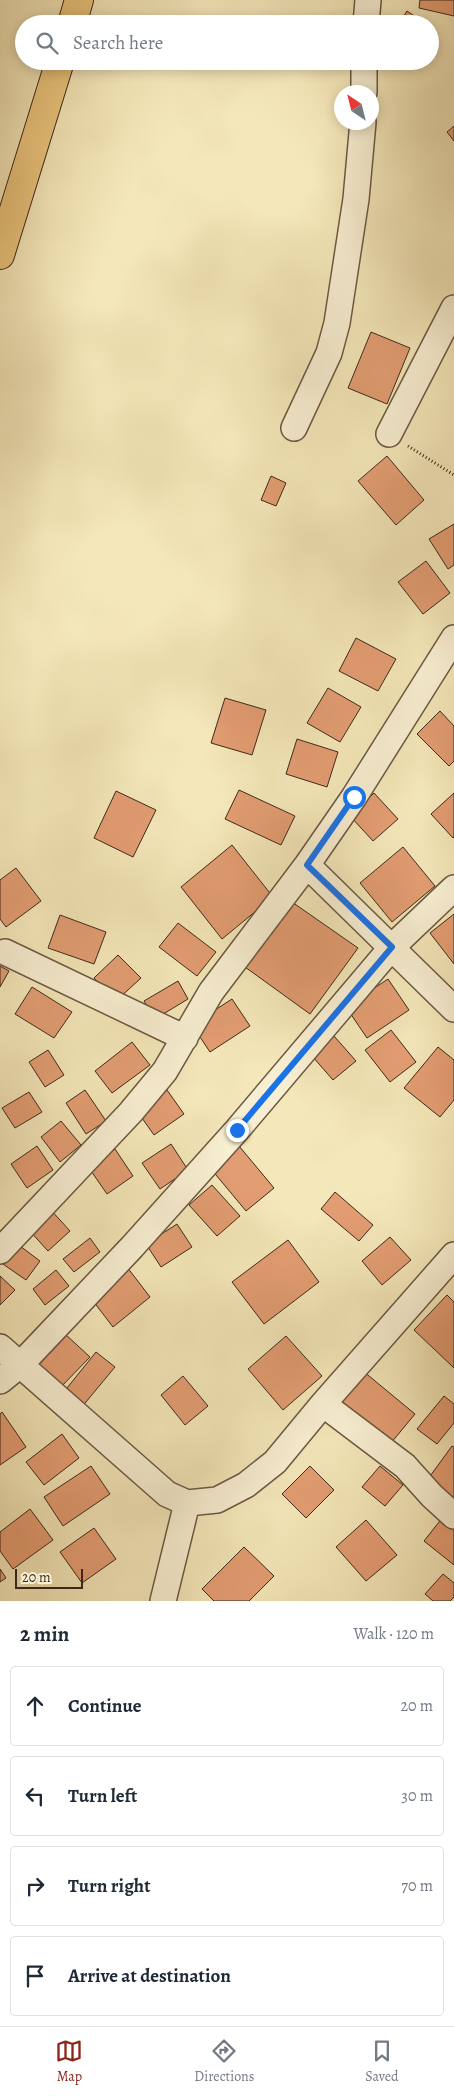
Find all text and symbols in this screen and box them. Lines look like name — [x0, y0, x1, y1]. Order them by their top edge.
search box — [15, 15, 439, 70]
icon: search — [33, 29, 61, 57]
text: Search here — [73, 30, 163, 56]
north arrow — [334, 85, 379, 130]
route start — [343, 786, 366, 809]
route end — [226, 1119, 249, 1142]
scale bar — [15, 1566, 82, 1589]
text: 20 m — [22, 1568, 51, 1587]
text: 2 min — [20, 1620, 69, 1648]
text: Walk · 120 m — [353, 1623, 434, 1645]
icon: ahead — [21, 1692, 49, 1720]
text: Continue — [68, 1693, 142, 1719]
text: 20 m — [400, 1695, 433, 1717]
icon: left — [21, 1782, 49, 1810]
text: Turn left — [68, 1783, 137, 1809]
text: 30 m — [401, 1785, 433, 1807]
icon: right — [21, 1872, 49, 1900]
text: Turn right — [68, 1873, 150, 1899]
text: 70 m — [401, 1875, 433, 1897]
icon: arrive — [21, 1962, 49, 1990]
text: Arrive at destination — [68, 1963, 231, 1989]
tab: Map — [55, 2037, 83, 2086]
tab: Directions — [194, 2037, 254, 2086]
tab: Saved — [365, 2037, 399, 2086]

